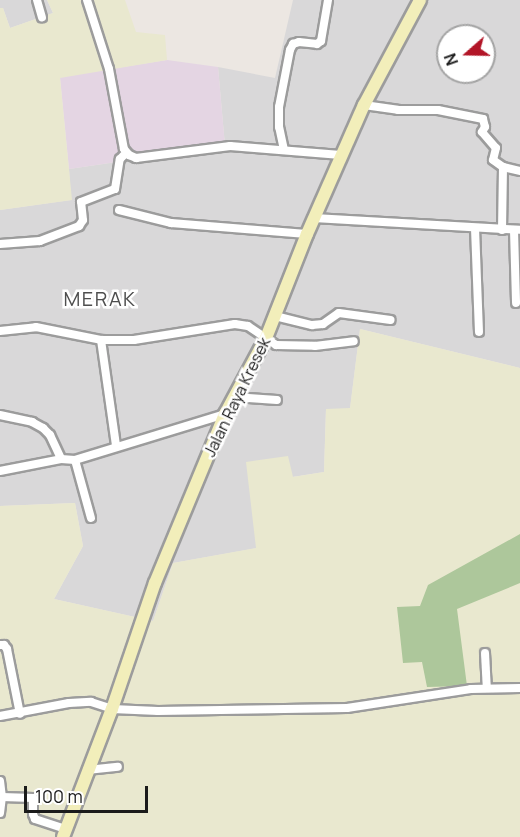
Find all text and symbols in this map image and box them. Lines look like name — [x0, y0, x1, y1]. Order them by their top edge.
north arrow — [436, 24, 496, 84]
text: N — [439, 50, 463, 69]
district label: MERAK — [64, 286, 136, 310]
street label: Jalan Raya Kresek — [200, 334, 274, 460]
scale bar — [27, 774, 152, 812]
text: 100 m — [35, 784, 83, 808]

